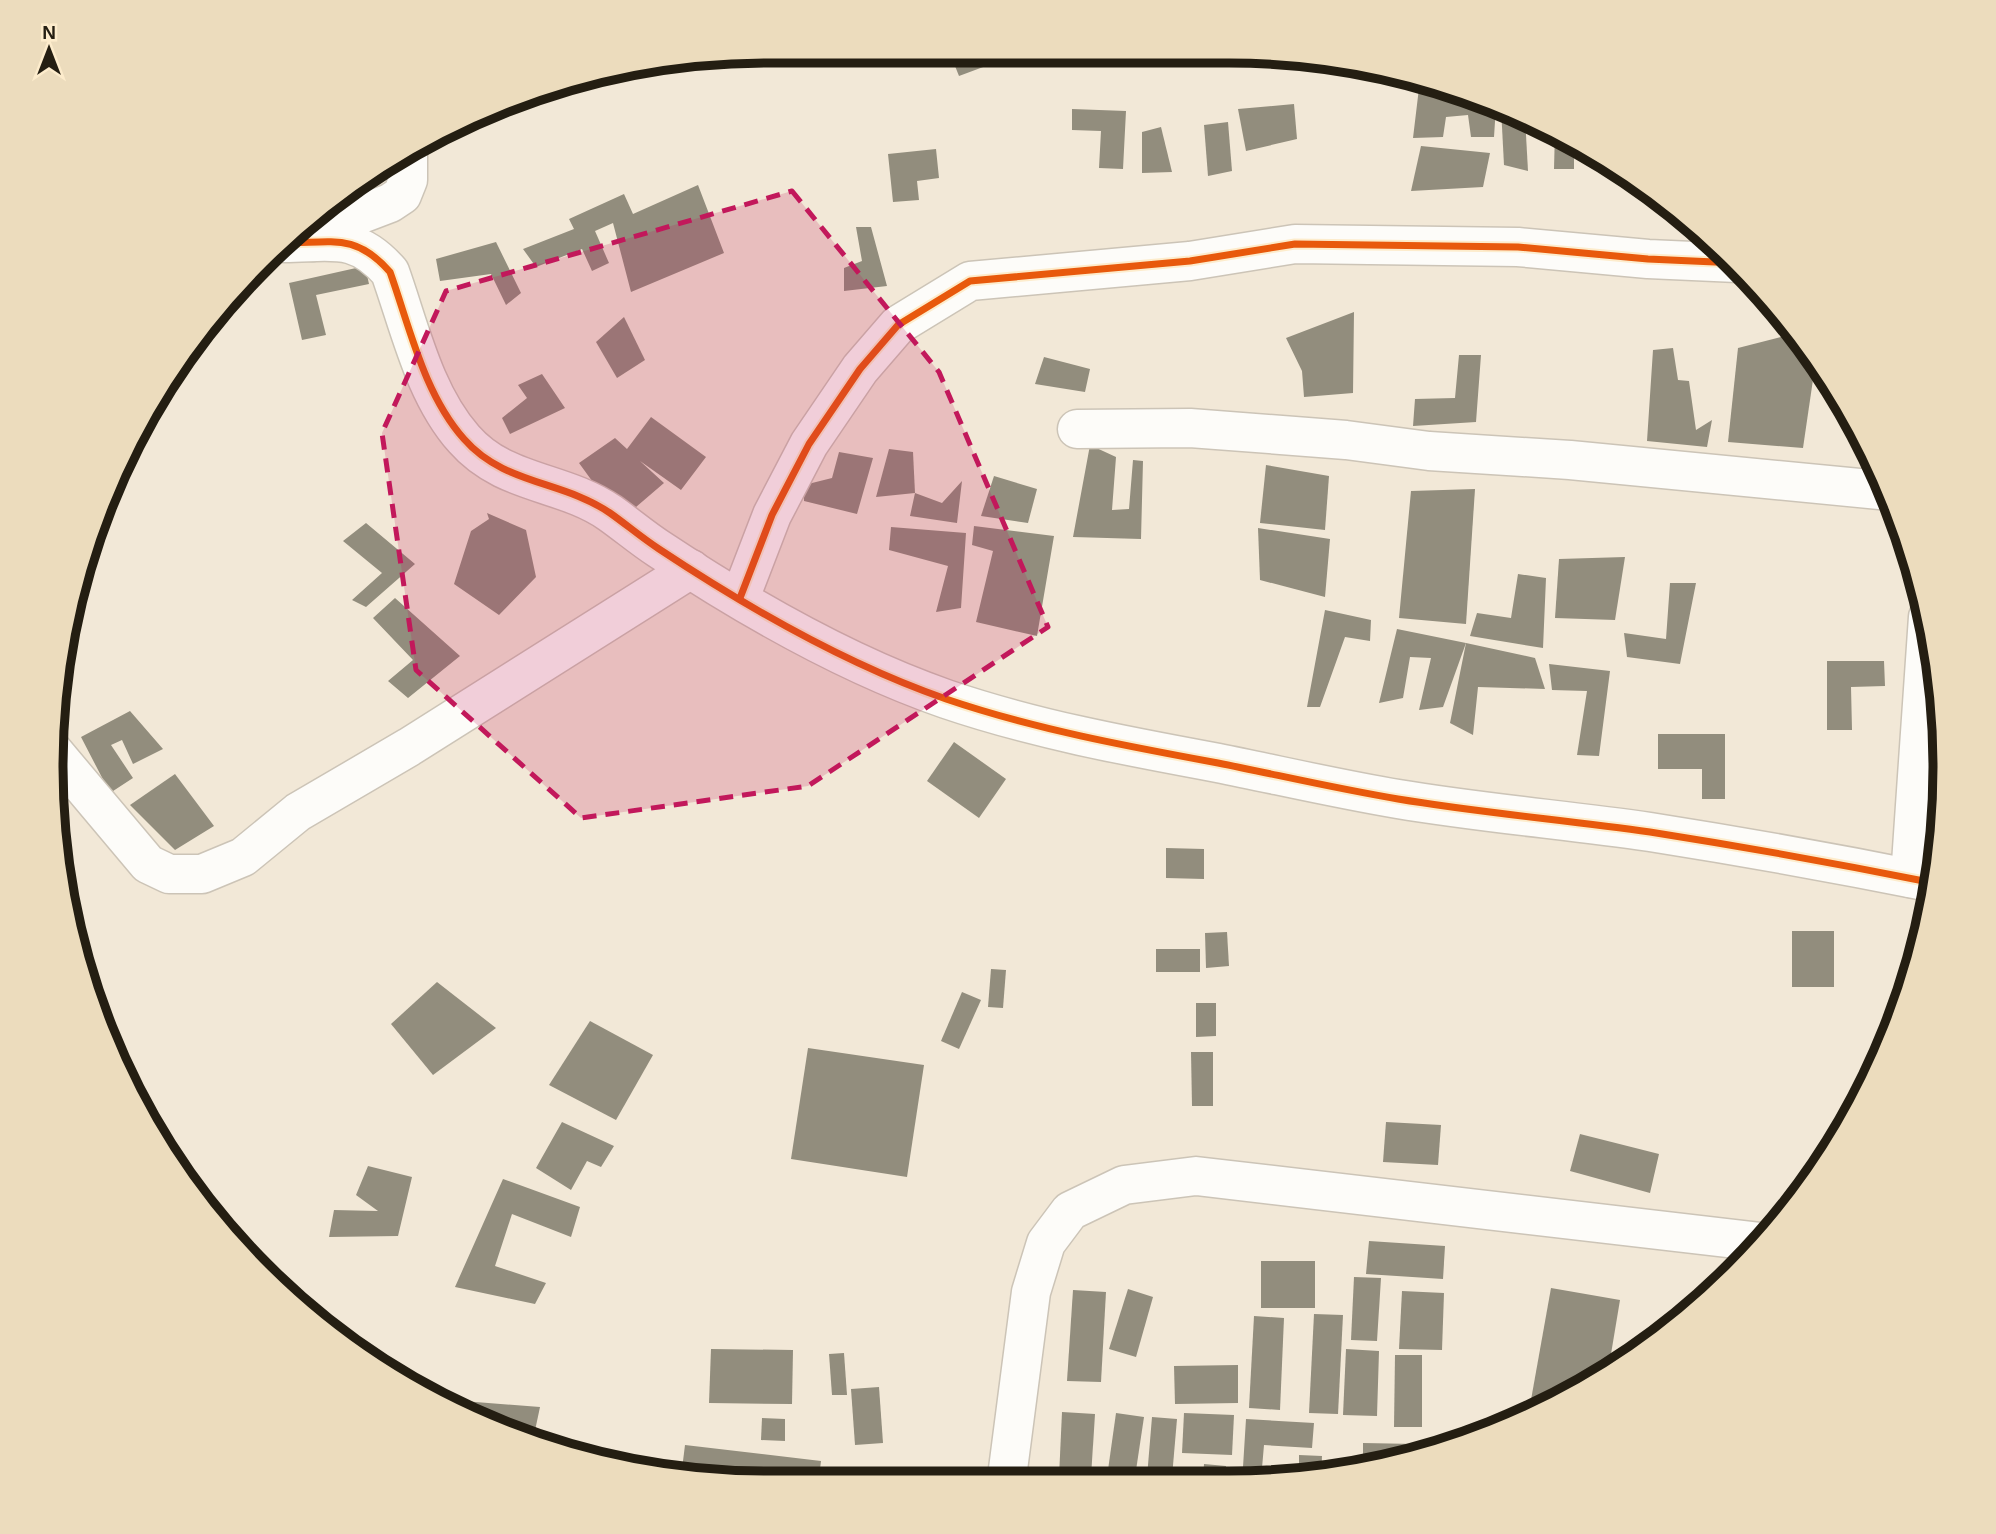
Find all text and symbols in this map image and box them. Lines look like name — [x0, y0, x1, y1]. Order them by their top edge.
north arrow — [14, 14, 84, 84]
text: N — [42, 22, 56, 43]

